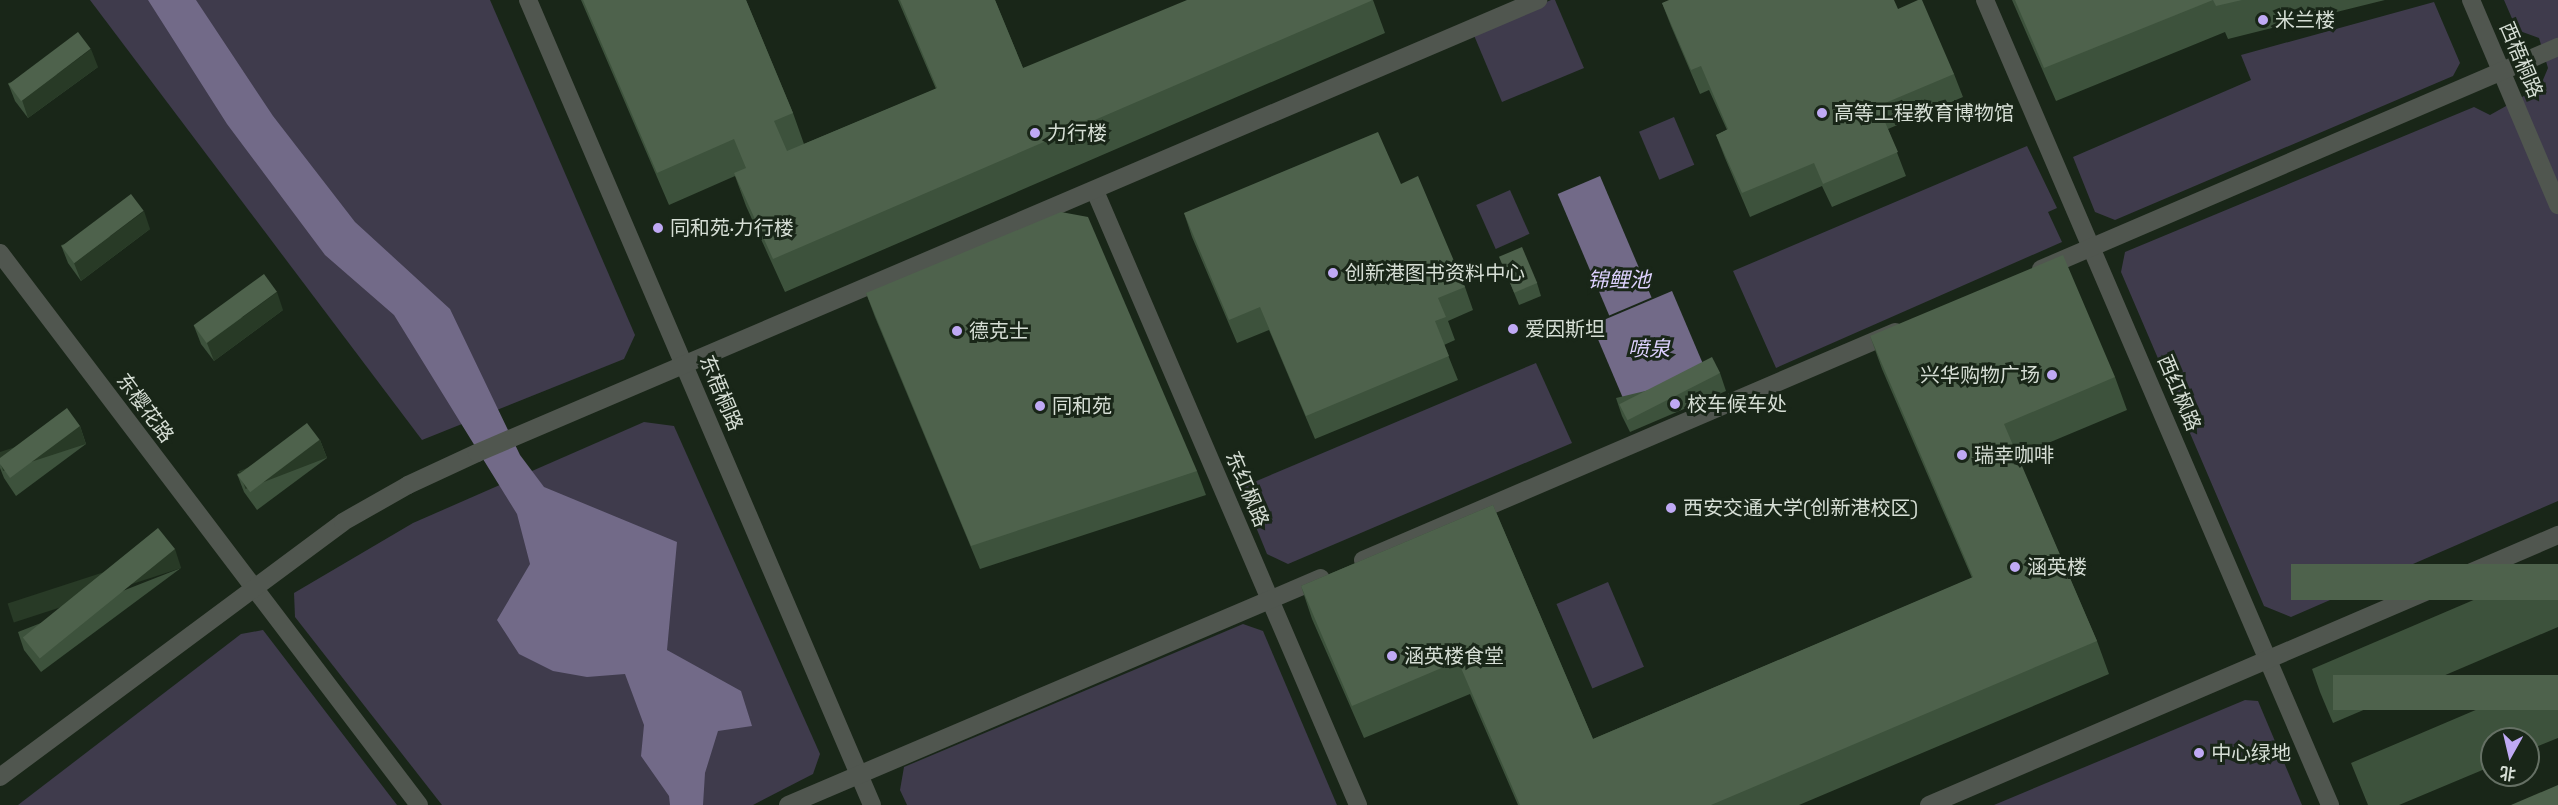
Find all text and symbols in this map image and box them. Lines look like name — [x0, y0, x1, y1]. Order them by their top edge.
place label: 米兰楼 — [2275, 8, 2335, 32]
marker: 米兰楼 — [2256, 13, 2270, 27]
street label: 西梧桐路 — [2494, 18, 2548, 102]
place label: 高等工程教育博物馆 — [1834, 101, 2014, 125]
marker: 高等工程教育博物馆 — [1815, 106, 1829, 120]
place label: 力行楼 — [1047, 121, 1107, 145]
marker: 力行楼 — [1028, 126, 1042, 140]
place label: 同和苑·力行楼 — [670, 216, 794, 240]
marker: 同和苑·力行楼 — [651, 221, 665, 235]
place label: 创新港图书资料中心 — [1345, 261, 1525, 285]
marker: 创新港图书资料中心 — [1326, 266, 1340, 280]
water label: 锦鲤池 — [1588, 267, 1650, 293]
place label: 爱因斯坦 — [1525, 317, 1605, 341]
place label: 德克士 — [969, 319, 1029, 343]
marker: 爱因斯坦 — [1506, 322, 1520, 336]
marker: 德克士 — [950, 324, 964, 338]
water label: 喷泉 — [1628, 336, 1670, 362]
street label: 东梧桐路 — [694, 351, 748, 435]
street label: 西红枫路 — [2152, 351, 2206, 435]
place label: 兴华购物广场 — [1920, 363, 2040, 387]
marker: 兴华购物广场 — [2045, 368, 2059, 382]
street label: 东樱花路 — [111, 369, 179, 447]
place label: 校车候车处 — [1687, 392, 1787, 416]
place label: 同和苑 — [1052, 394, 1112, 418]
marker: 校车候车处 — [1668, 397, 1682, 411]
marker: 同和苑 — [1033, 399, 1047, 413]
place label: 瑞幸咖啡 — [1974, 443, 2054, 467]
street label: 东红枫路 — [1220, 447, 1274, 531]
marker: 瑞幸咖啡 — [1955, 448, 1969, 462]
place label: 西安交通大学(创新港校区) — [1683, 496, 1918, 520]
marker: 西安交通大学(创新港校区) — [1664, 501, 1678, 515]
place label: 涵英楼 — [2027, 555, 2087, 579]
marker: 涵英楼 — [2008, 560, 2022, 574]
place label: 涵英楼食堂 — [1404, 644, 1504, 668]
marker: 涵英楼食堂 — [1385, 649, 1399, 663]
north arrow — [2480, 727, 2540, 787]
place label: 中心绿地 — [2211, 741, 2291, 765]
marker: 中心绿地 — [2192, 746, 2206, 760]
text: 北 — [2498, 762, 2517, 785]

